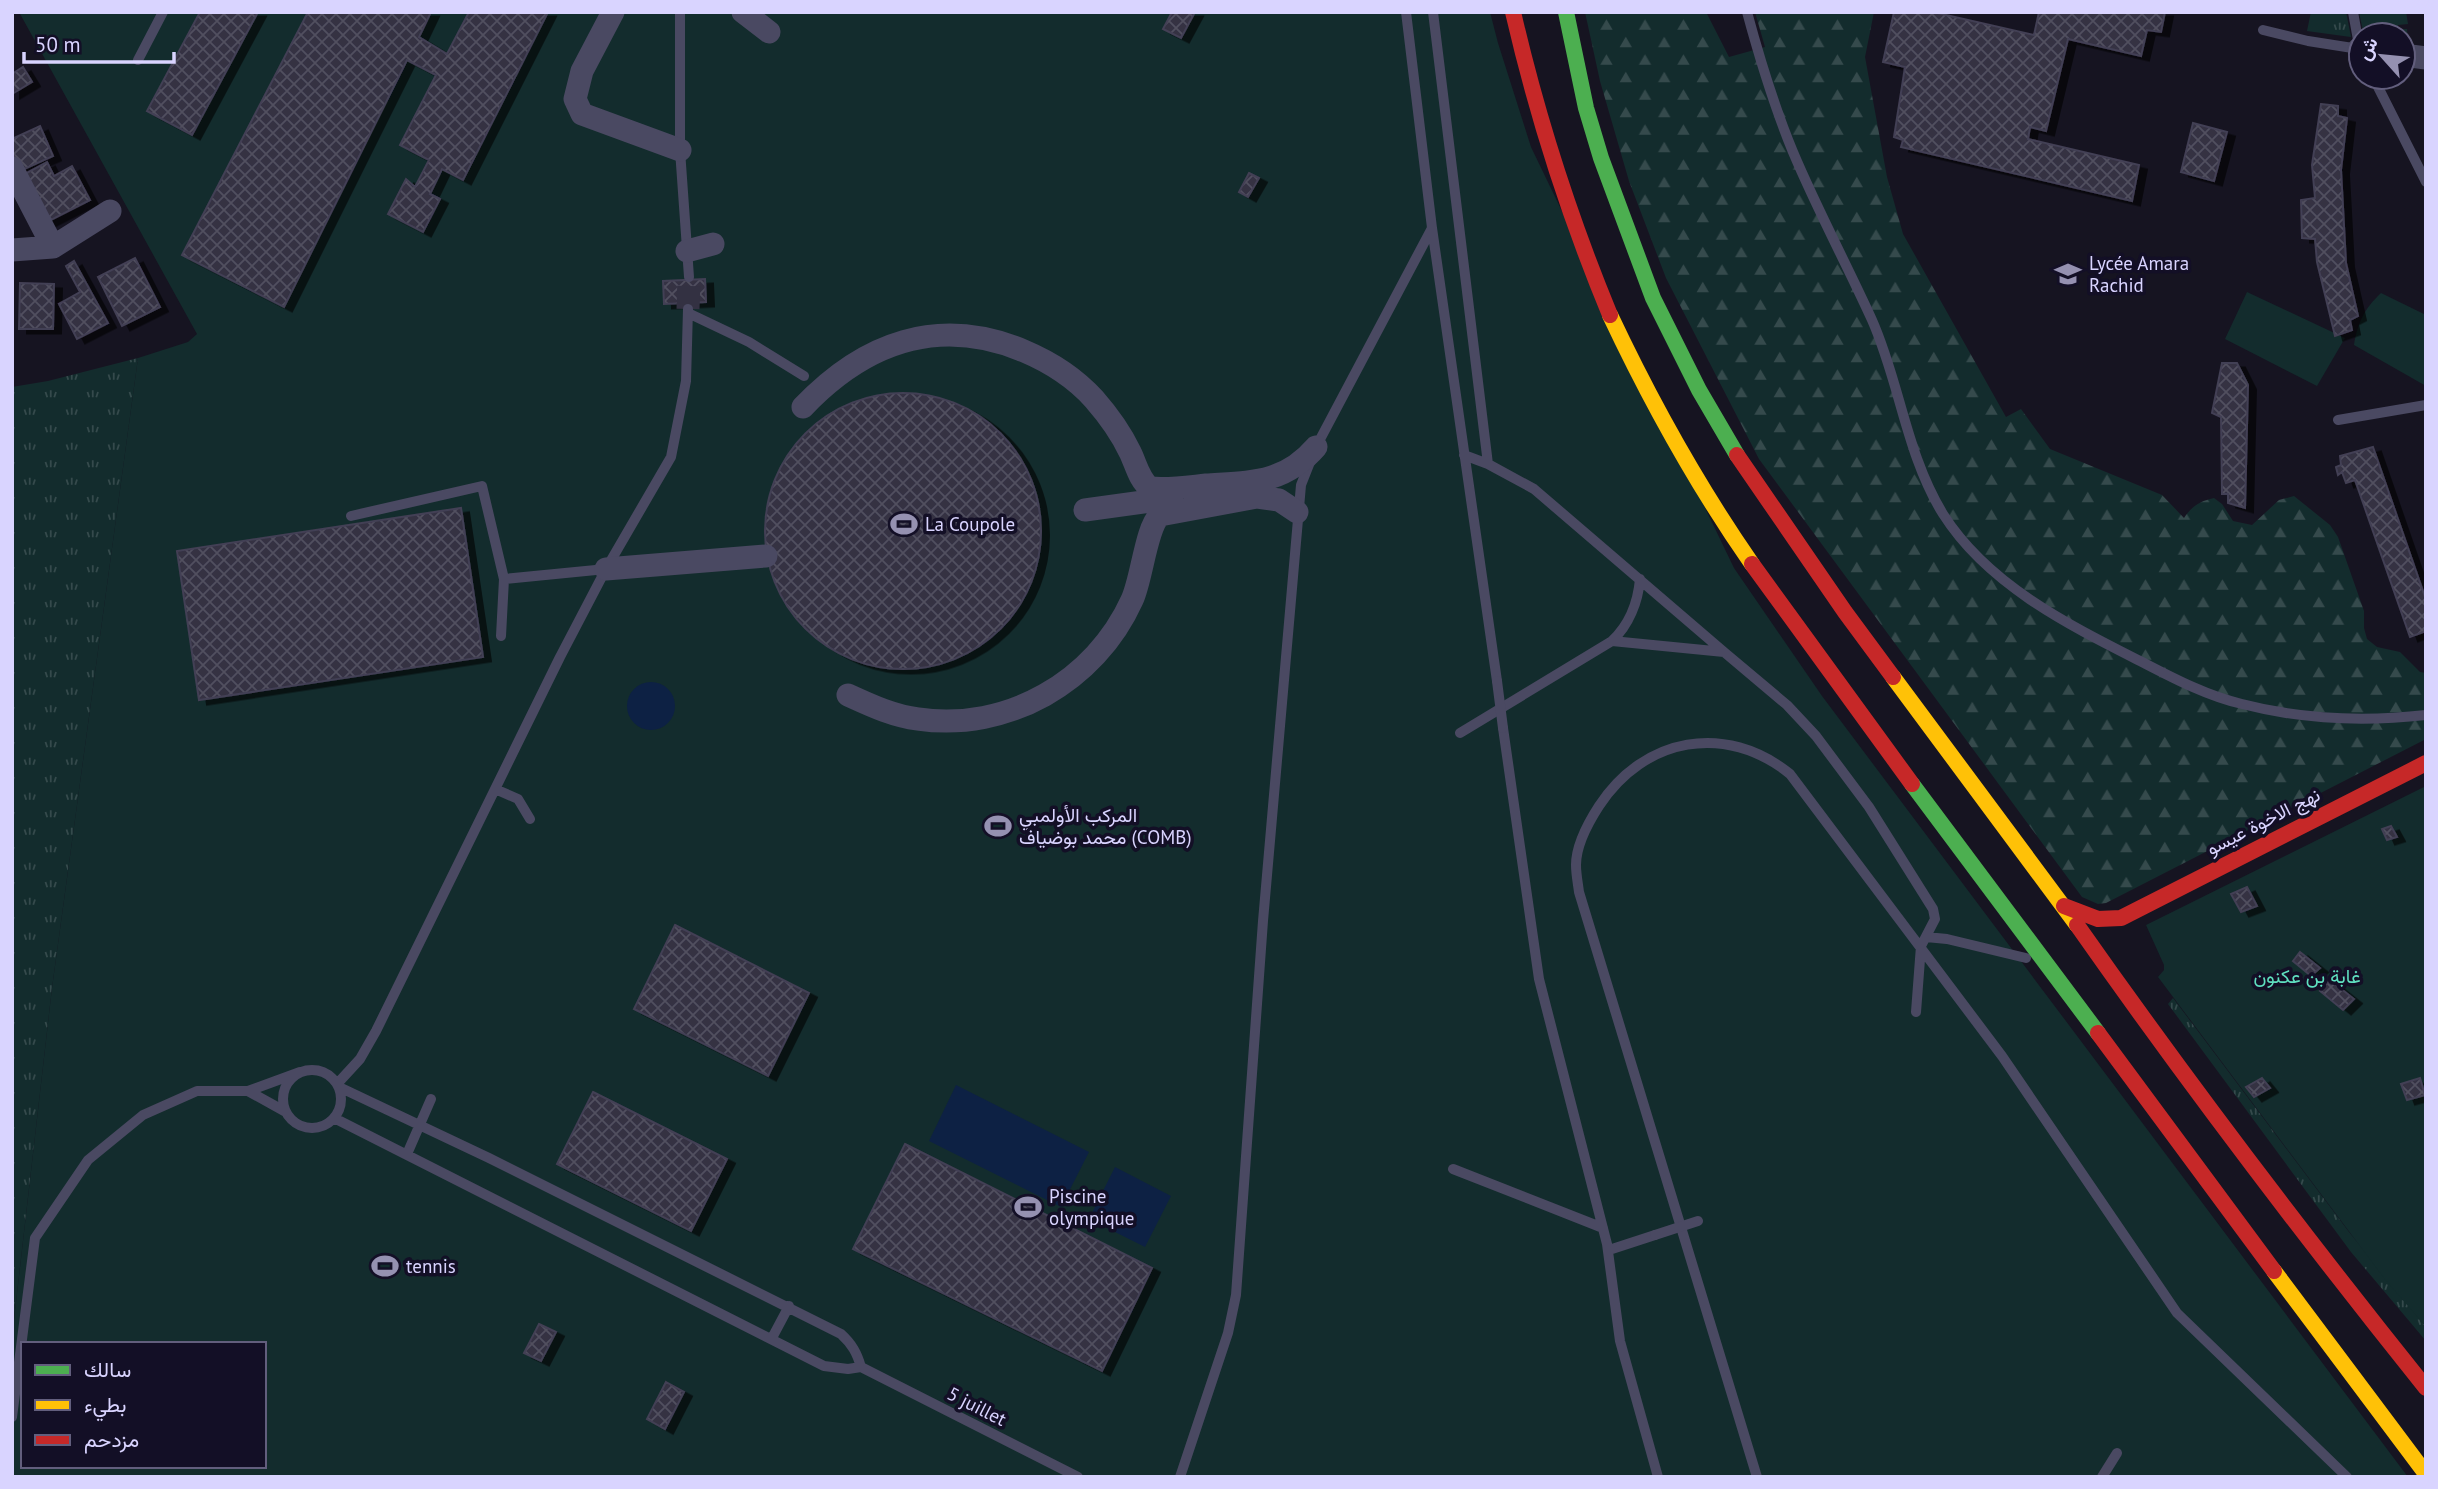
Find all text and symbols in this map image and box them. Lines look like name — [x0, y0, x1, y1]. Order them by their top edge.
scale bar — [24, 21, 175, 65]
north arrow — [2347, 21, 2417, 91]
text: 50 m — [35, 31, 81, 58]
text: ش — [2351, 33, 2383, 64]
place label: Lycée Amara Rachid — [2089, 251, 2189, 297]
school or university icon: Lycée Amara Rachid — [2053, 259, 2083, 289]
sports icon: La Coupole — [889, 509, 919, 539]
place label: La Coupole — [925, 512, 1015, 536]
street label: نهج الاخوة عيسو — [2202, 782, 2325, 862]
place label: المركب الأولمبي محمد بوضياف (COMB) — [1019, 803, 1192, 849]
sports icon: المركب الأولمبي محمد بوضياف (COMB) — [983, 811, 1013, 841]
park label: غابة بن عكنون — [2253, 964, 2361, 988]
place label: Piscine olympique — [1049, 1184, 1134, 1230]
sports icon: Piscine olympique — [1013, 1192, 1043, 1222]
sports icon: tennis — [370, 1251, 400, 1281]
place label: tennis — [406, 1254, 456, 1278]
legend — [21, 1342, 266, 1468]
text: سالك — [84, 1356, 131, 1383]
street label: 5 juillet — [943, 1381, 1011, 1431]
text: بطيء — [84, 1391, 127, 1422]
text: مزدحم — [84, 1426, 139, 1454]

